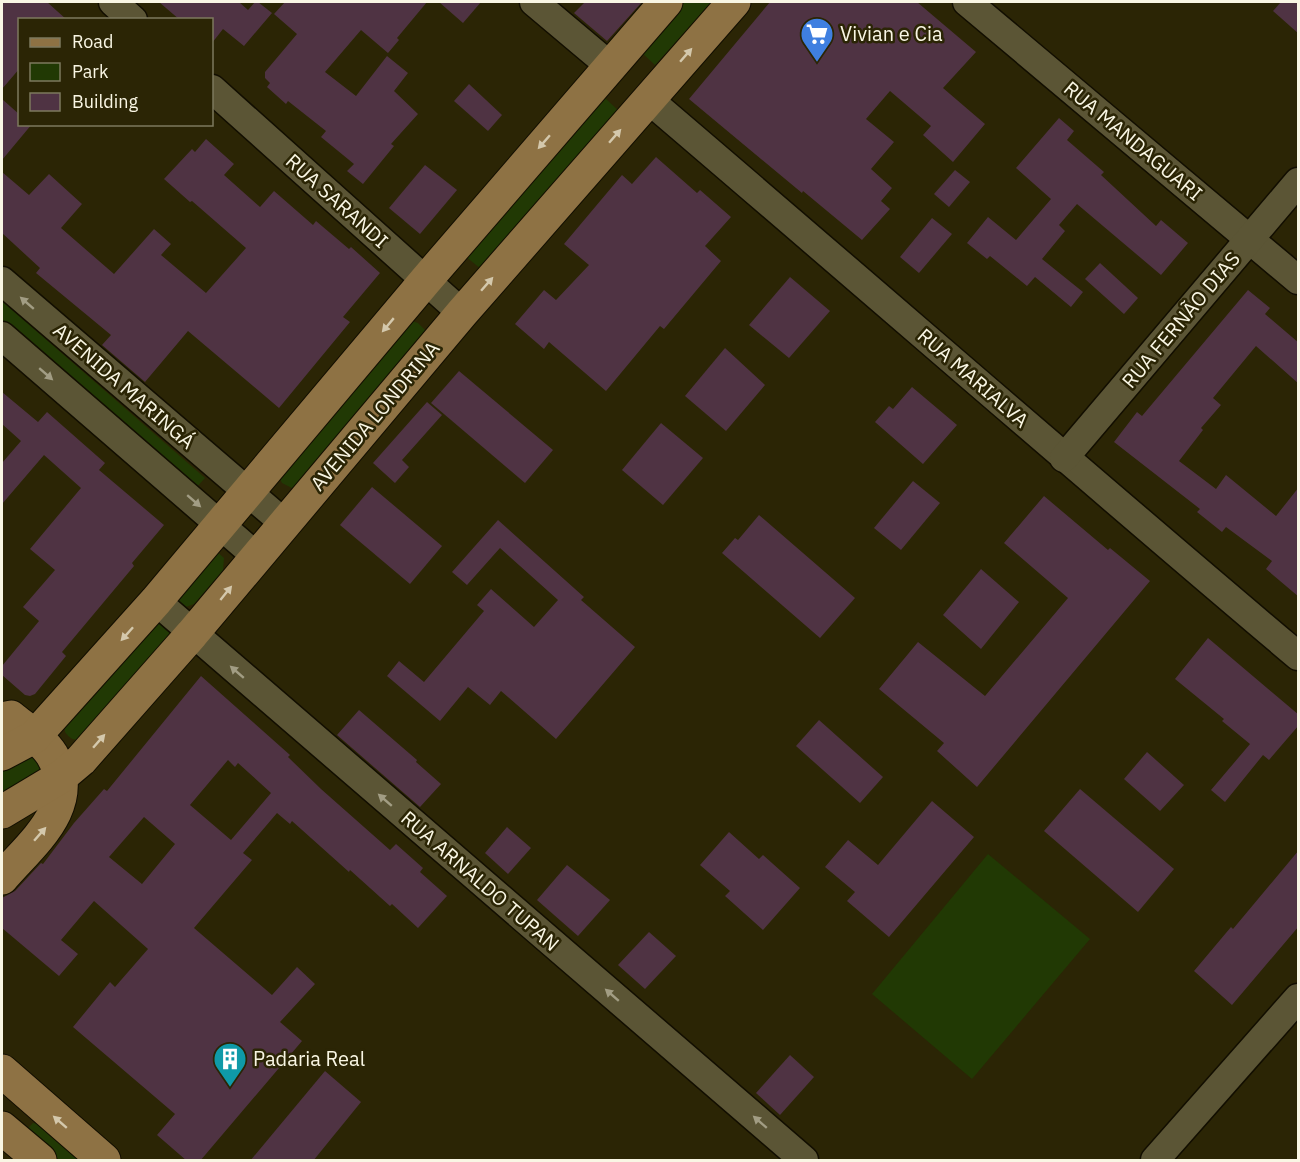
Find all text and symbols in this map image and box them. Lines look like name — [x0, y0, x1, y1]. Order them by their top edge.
supermarket icon: Vivian e Cia — [799, 16, 835, 63]
legend — [18, 18, 213, 126]
place label: Vivian e Cia — [840, 20, 943, 47]
text: Road — [72, 30, 113, 53]
one-way arrow — [679, 48, 692, 63]
text: Park — [72, 60, 109, 83]
street label: RUA MANDAGUARI — [1058, 75, 1208, 207]
text: Building — [72, 90, 139, 113]
one-way arrow — [608, 129, 622, 144]
one-way arrow — [538, 134, 551, 149]
street label: RUA SARANDI — [280, 147, 394, 254]
street label: RUA FERNÃO DIAS — [1115, 246, 1246, 394]
one-way arrow — [480, 277, 493, 292]
one-way arrow — [20, 297, 35, 310]
street label: AVENIDA MARINGÁ — [48, 317, 201, 455]
one-way arrow — [382, 317, 395, 332]
street label: RUA MARIALVA — [912, 322, 1035, 434]
street label: AVENIDA LONDRINA — [304, 335, 445, 496]
one-way arrow — [38, 367, 53, 380]
one-way arrow — [186, 494, 201, 507]
one-way arrow — [219, 585, 232, 601]
one-way arrow — [121, 626, 134, 641]
one-way arrow — [229, 666, 245, 679]
one-way arrow — [92, 733, 105, 749]
one-way arrow — [377, 793, 393, 806]
street label: RUA ARNALDO TUPAN — [395, 804, 565, 957]
one-way arrow — [33, 827, 46, 842]
one-way arrow — [605, 989, 620, 1002]
building icon: Padaria Real — [212, 1041, 248, 1088]
place label: Padaria Real — [253, 1045, 365, 1072]
one-way arrow — [53, 1116, 68, 1129]
one-way arrow — [752, 1116, 768, 1129]

